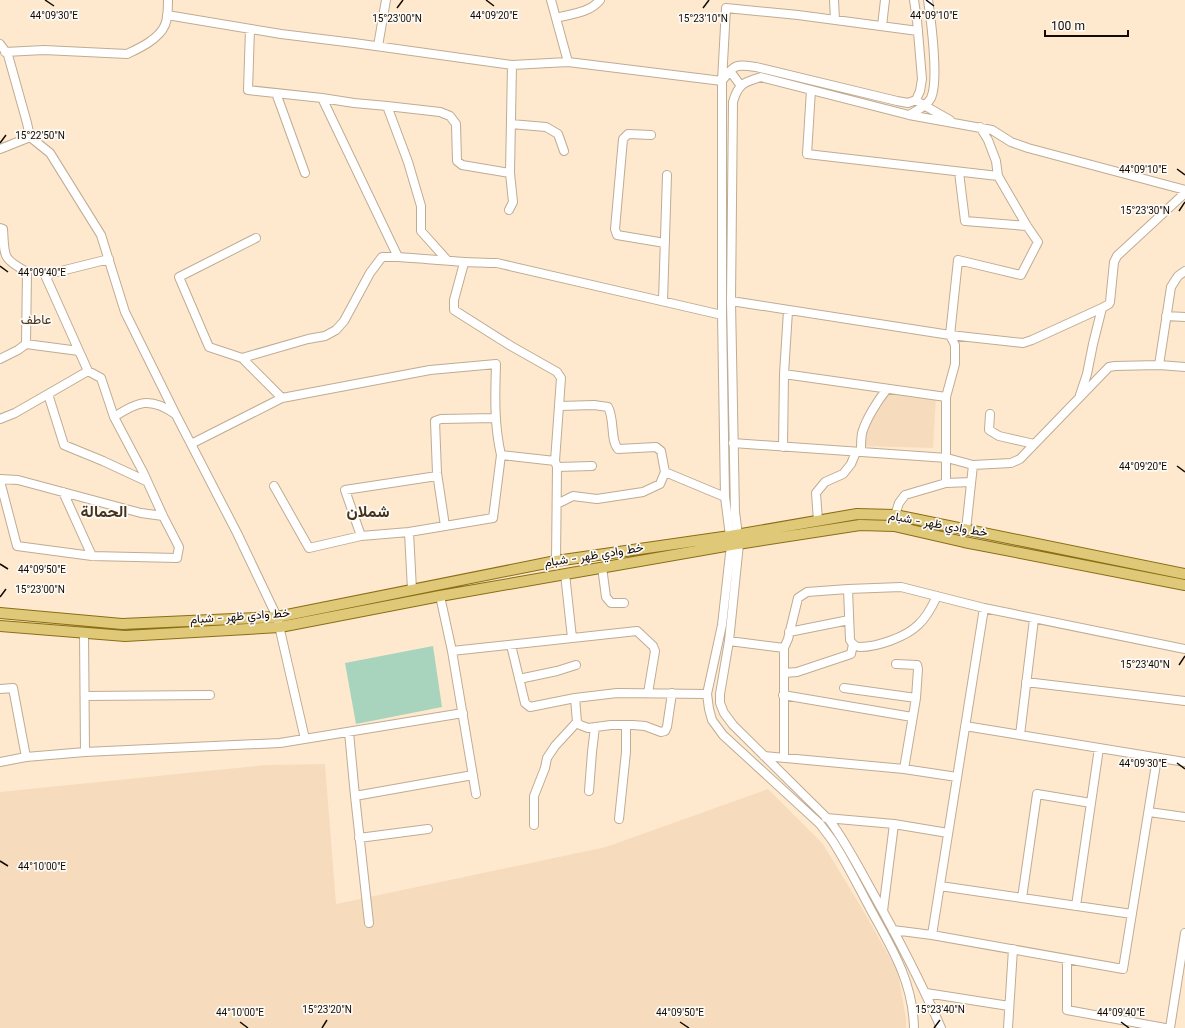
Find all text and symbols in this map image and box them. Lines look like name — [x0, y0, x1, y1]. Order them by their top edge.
text: 44°09'30"E — [30, 9, 78, 24]
text: 44°09'20"E — [470, 9, 518, 24]
text: 44°09'10"E — [910, 9, 958, 24]
text: 15°23'00"N — [372, 12, 422, 27]
text: 15°23'10"N — [678, 12, 728, 27]
scale bar — [1045, 12, 1128, 38]
text: 100 m — [1051, 18, 1085, 36]
text: 15°22'50"N — [15, 129, 65, 144]
text: 44°09'10"E — [1119, 163, 1167, 178]
text: 15°23'30"N — [1120, 204, 1170, 219]
text: 44°09'40"E — [18, 266, 66, 281]
district label: عاطف — [21, 311, 52, 331]
text: 44°09'20"E — [1119, 460, 1167, 475]
district label: الحمالة — [81, 501, 127, 526]
district label: شملان — [347, 501, 390, 526]
street label: خط وادي ظهر - شبام — [887, 507, 989, 543]
street label: خط وادي ظهر - شبام — [543, 539, 645, 573]
text: 44°09'50"E — [18, 563, 66, 578]
text: 15°23'00"N — [15, 583, 65, 598]
street label: خط وادي ظهر - شبام — [189, 605, 291, 629]
text: 15°23'40"N — [1120, 658, 1170, 673]
text: 44°09'30"E — [1119, 757, 1167, 772]
text: 44°10'00"E — [18, 860, 66, 875]
text: 15°23'20"N — [302, 1003, 352, 1018]
text: 15°23'40"N — [915, 1003, 965, 1018]
text: 44°10'00"E — [216, 1006, 264, 1021]
text: 44°09'50"E — [656, 1006, 704, 1021]
text: 44°09'40"E — [1097, 1006, 1145, 1021]

